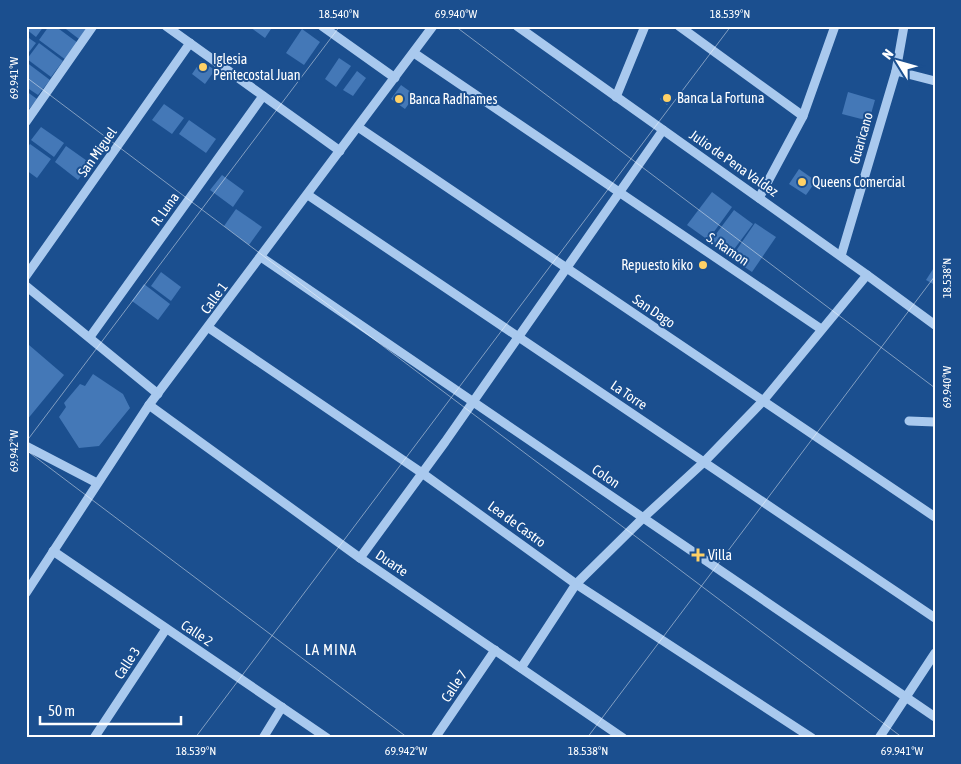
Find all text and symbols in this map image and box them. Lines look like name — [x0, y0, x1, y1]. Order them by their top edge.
text: 18.540°N — [319, 7, 359, 21]
text: 69.940°W — [435, 7, 477, 21]
text: 18.539°N — [710, 7, 750, 21]
north arrow — [874, 38, 924, 88]
text: N — [879, 46, 896, 62]
place label: Iglesia Pentecostal Juan — [213, 51, 300, 83]
text: 69.941°W — [7, 57, 21, 99]
marker: Iglesia Pentecostal Juan — [197, 61, 209, 73]
place label: Banca La Fortuna — [677, 90, 764, 106]
place label: Banca Radhames — [409, 91, 497, 107]
marker: Banca La Fortuna — [661, 92, 673, 104]
marker: Banca Radhames — [393, 93, 405, 105]
street label: Guaricano — [846, 110, 876, 166]
street label: San Miguel — [74, 124, 120, 180]
street label: Julio de Pena Valdez — [687, 126, 781, 200]
place label: Queens Comercial — [812, 174, 906, 190]
marker: Queens Comercial — [796, 176, 808, 188]
street label: R. Luna — [148, 189, 182, 229]
street label: S. Ramon — [704, 229, 752, 269]
place label: Repuesto kiko — [621, 257, 693, 273]
text: 18.538°N — [940, 258, 954, 298]
marker: Repuesto kiko — [697, 259, 709, 271]
street label: Calle 1 — [197, 279, 231, 317]
street label: San Dago — [630, 291, 678, 331]
text: 69.940°W — [940, 366, 954, 408]
street label: La Torre — [608, 377, 650, 413]
text: 69.942°W — [7, 430, 21, 472]
street label: Colon — [589, 461, 623, 491]
street label: Lea de Castro — [485, 498, 549, 550]
street label: Duarte — [373, 546, 411, 580]
place label: Villa — [708, 547, 732, 563]
marker: Villa — [692, 549, 704, 561]
street label: Calle 2 — [178, 617, 216, 649]
district label: LA MINA — [305, 641, 357, 658]
street label: Calle 3 — [111, 644, 143, 682]
street label: Calle 7 — [438, 667, 470, 705]
scale bar — [40, 694, 181, 726]
text: 50 m — [48, 702, 75, 719]
text: 18.539°N — [176, 744, 216, 758]
text: 69.942°W — [385, 744, 427, 758]
text: 18.538°N — [568, 744, 608, 758]
text: 69.941°W — [881, 744, 923, 758]

